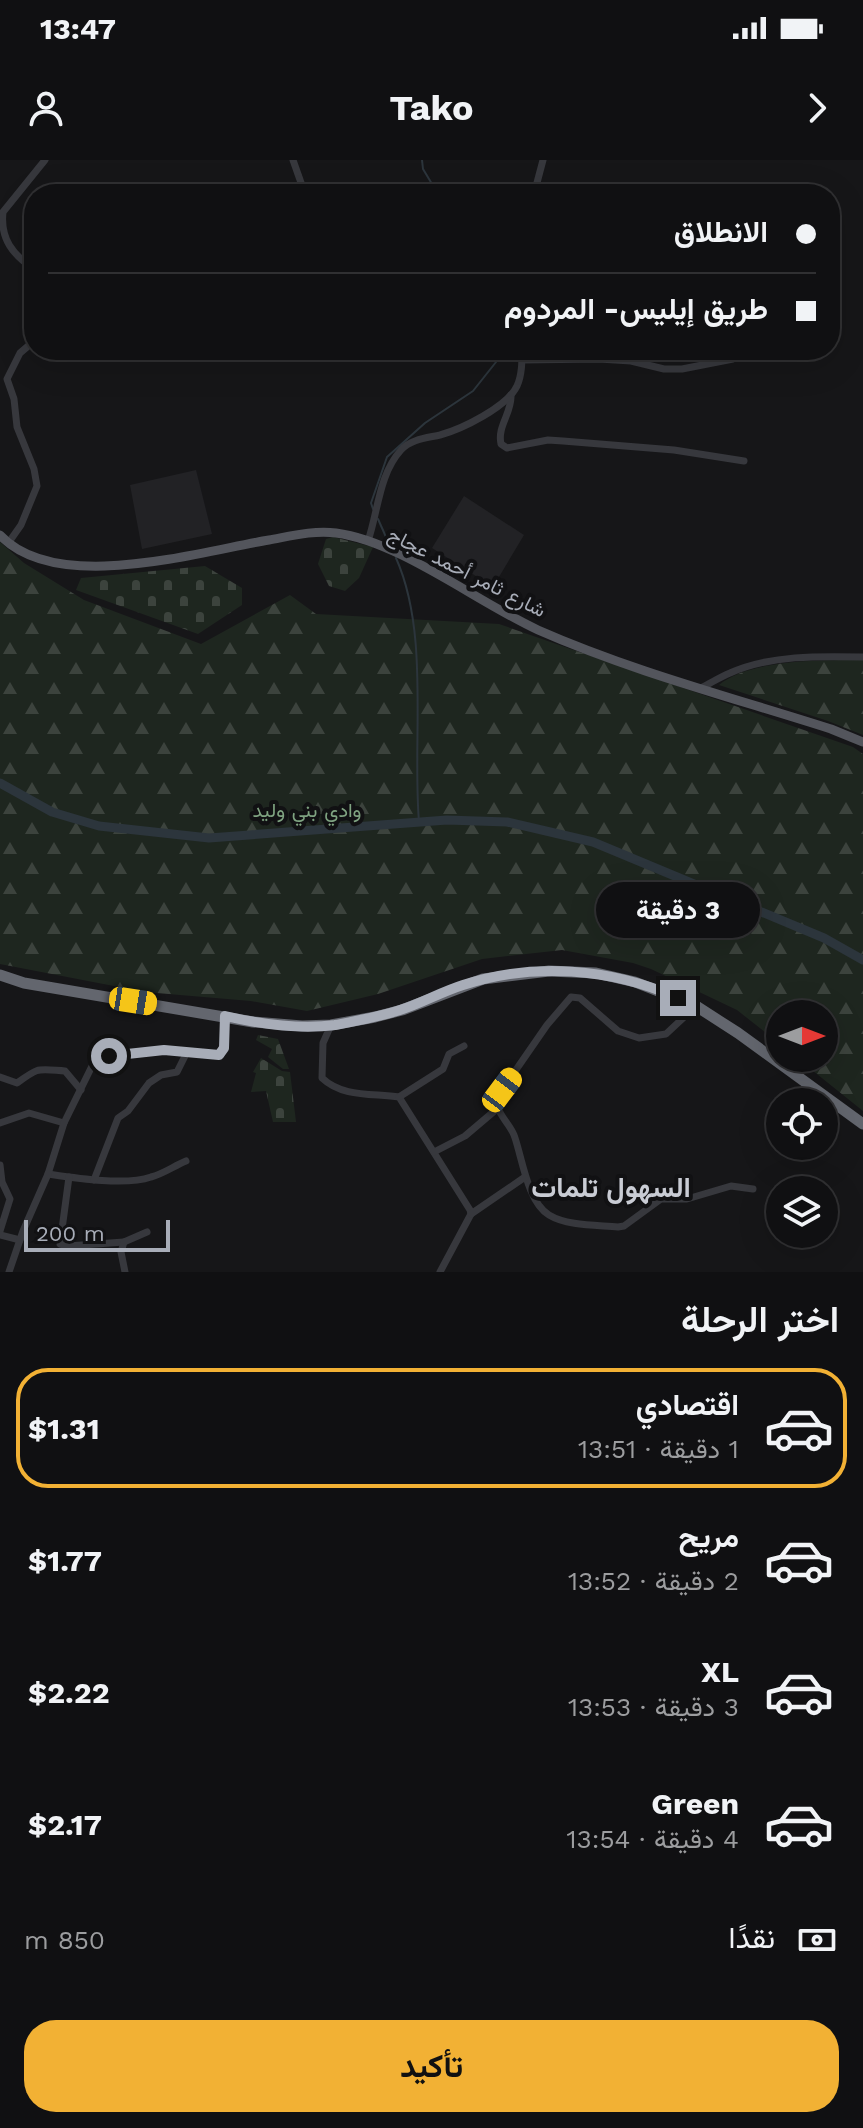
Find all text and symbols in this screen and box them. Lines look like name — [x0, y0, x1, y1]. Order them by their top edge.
text: 13:47 — [40, 11, 116, 46]
icon: person — [24, 86, 68, 130]
icon: forward — [795, 86, 839, 130]
text: Tako — [389, 87, 474, 129]
text: الانطلاق — [674, 214, 768, 249]
text: طريق إيليس- المردوم — [504, 291, 768, 326]
street label: شارع ثامر أحمد عجاج — [383, 522, 550, 624]
park label: وادي بني وليد — [252, 798, 362, 827]
callout: 3 دقيقة — [596, 882, 760, 938]
text: 3 دقيقة — [636, 895, 720, 925]
route end — [660, 980, 696, 1016]
car — [107, 985, 159, 1017]
north arrow — [766, 1000, 838, 1072]
map controls — [766, 1000, 838, 1248]
route start — [91, 1038, 127, 1074]
car — [478, 1064, 526, 1116]
button: locate — [766, 1088, 838, 1160]
district label: السهول تلمات — [531, 1171, 691, 1205]
button: layers — [766, 1176, 838, 1248]
scale bar — [24, 1216, 170, 1252]
text: 200 m — [36, 1221, 105, 1246]
text: اختر الرحلة — [681, 1299, 839, 1341]
text: اقتصادي — [636, 1387, 739, 1422]
icon: car — [763, 1392, 835, 1464]
text: $1.31 — [28, 1411, 100, 1446]
text: 1 دقيقة · 13:51 — [578, 1434, 739, 1464]
text: مريح — [679, 1519, 739, 1554]
icon: car — [763, 1524, 835, 1596]
text: $1.77 — [28, 1543, 102, 1578]
text: 2 دقيقة · 13:52 — [568, 1566, 739, 1596]
text: XL — [701, 1654, 739, 1689]
icon: car — [763, 1656, 835, 1728]
text: $2.22 — [28, 1675, 110, 1710]
text: 3 دقيقة · 13:53 — [568, 1692, 739, 1722]
text: Green — [651, 1786, 739, 1821]
icon: car — [763, 1788, 835, 1860]
text: $2.17 — [28, 1807, 102, 1842]
text: 4 دقيقة · 13:54 — [566, 1824, 739, 1854]
icon: cash — [795, 1918, 839, 1962]
text: نقدًا — [729, 1920, 775, 1955]
text: 850 m — [24, 1925, 105, 1955]
button: تأكيد — [24, 2020, 839, 2112]

